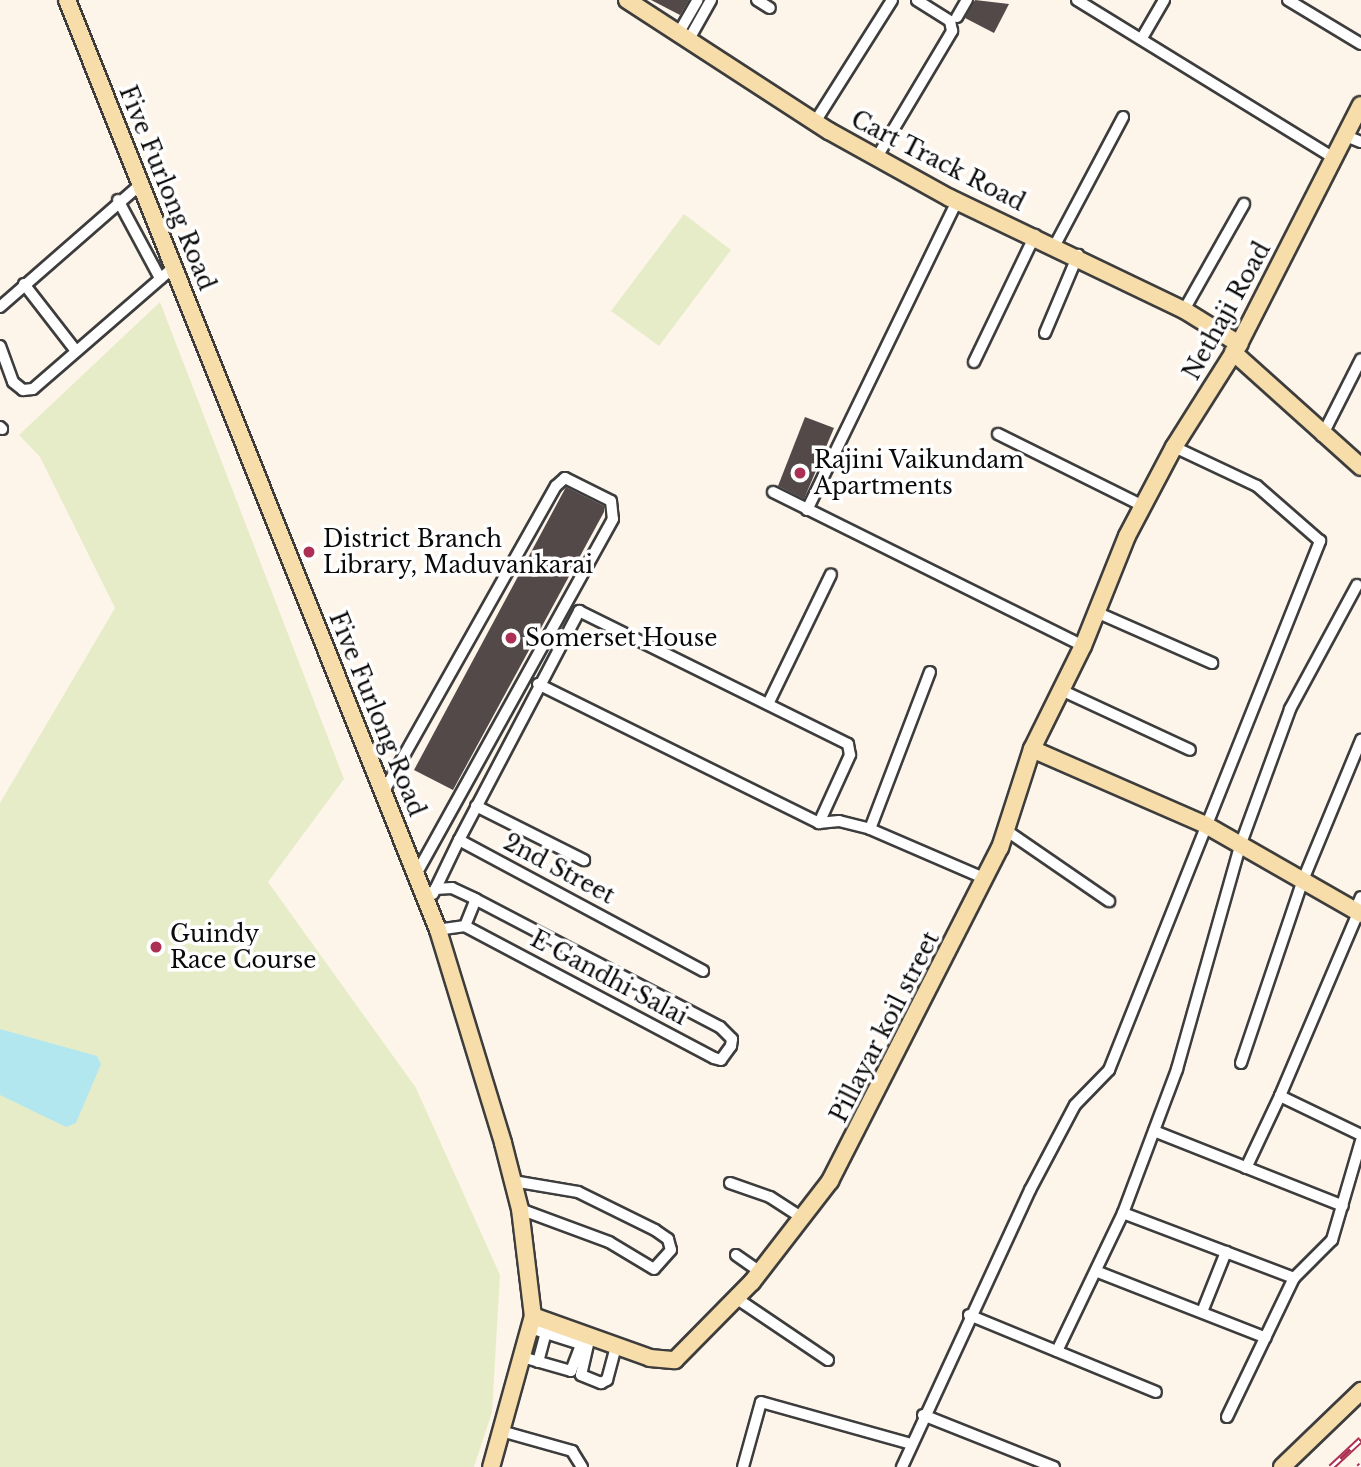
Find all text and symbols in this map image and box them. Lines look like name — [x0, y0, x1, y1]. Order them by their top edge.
street label: Five Furlong Road — [113, 82, 221, 294]
street label: Cart Track Road — [846, 105, 1030, 217]
street label: Nethaji Road — [1178, 237, 1276, 385]
place label: Rajini Vaikundam Apartments — [814, 446, 1025, 500]
marker: Rajini Vaikundam Apartments — [792, 465, 808, 481]
place label: District Branch Library, Maduvankarai — [323, 525, 593, 579]
marker: District Branch Library, Maduvankarai — [301, 544, 317, 560]
street label: Five Furlong Road — [323, 608, 431, 820]
place label: Somerset House — [525, 624, 717, 652]
marker: Somerset House — [503, 630, 519, 646]
street label: 2nd Street — [499, 828, 619, 910]
place label: Guindy Race Course — [170, 920, 316, 974]
street label: E Gandhi Salai — [526, 925, 692, 1031]
street label: Pillayar koil street — [825, 927, 945, 1127]
marker: Guindy Race Course — [148, 939, 164, 955]

